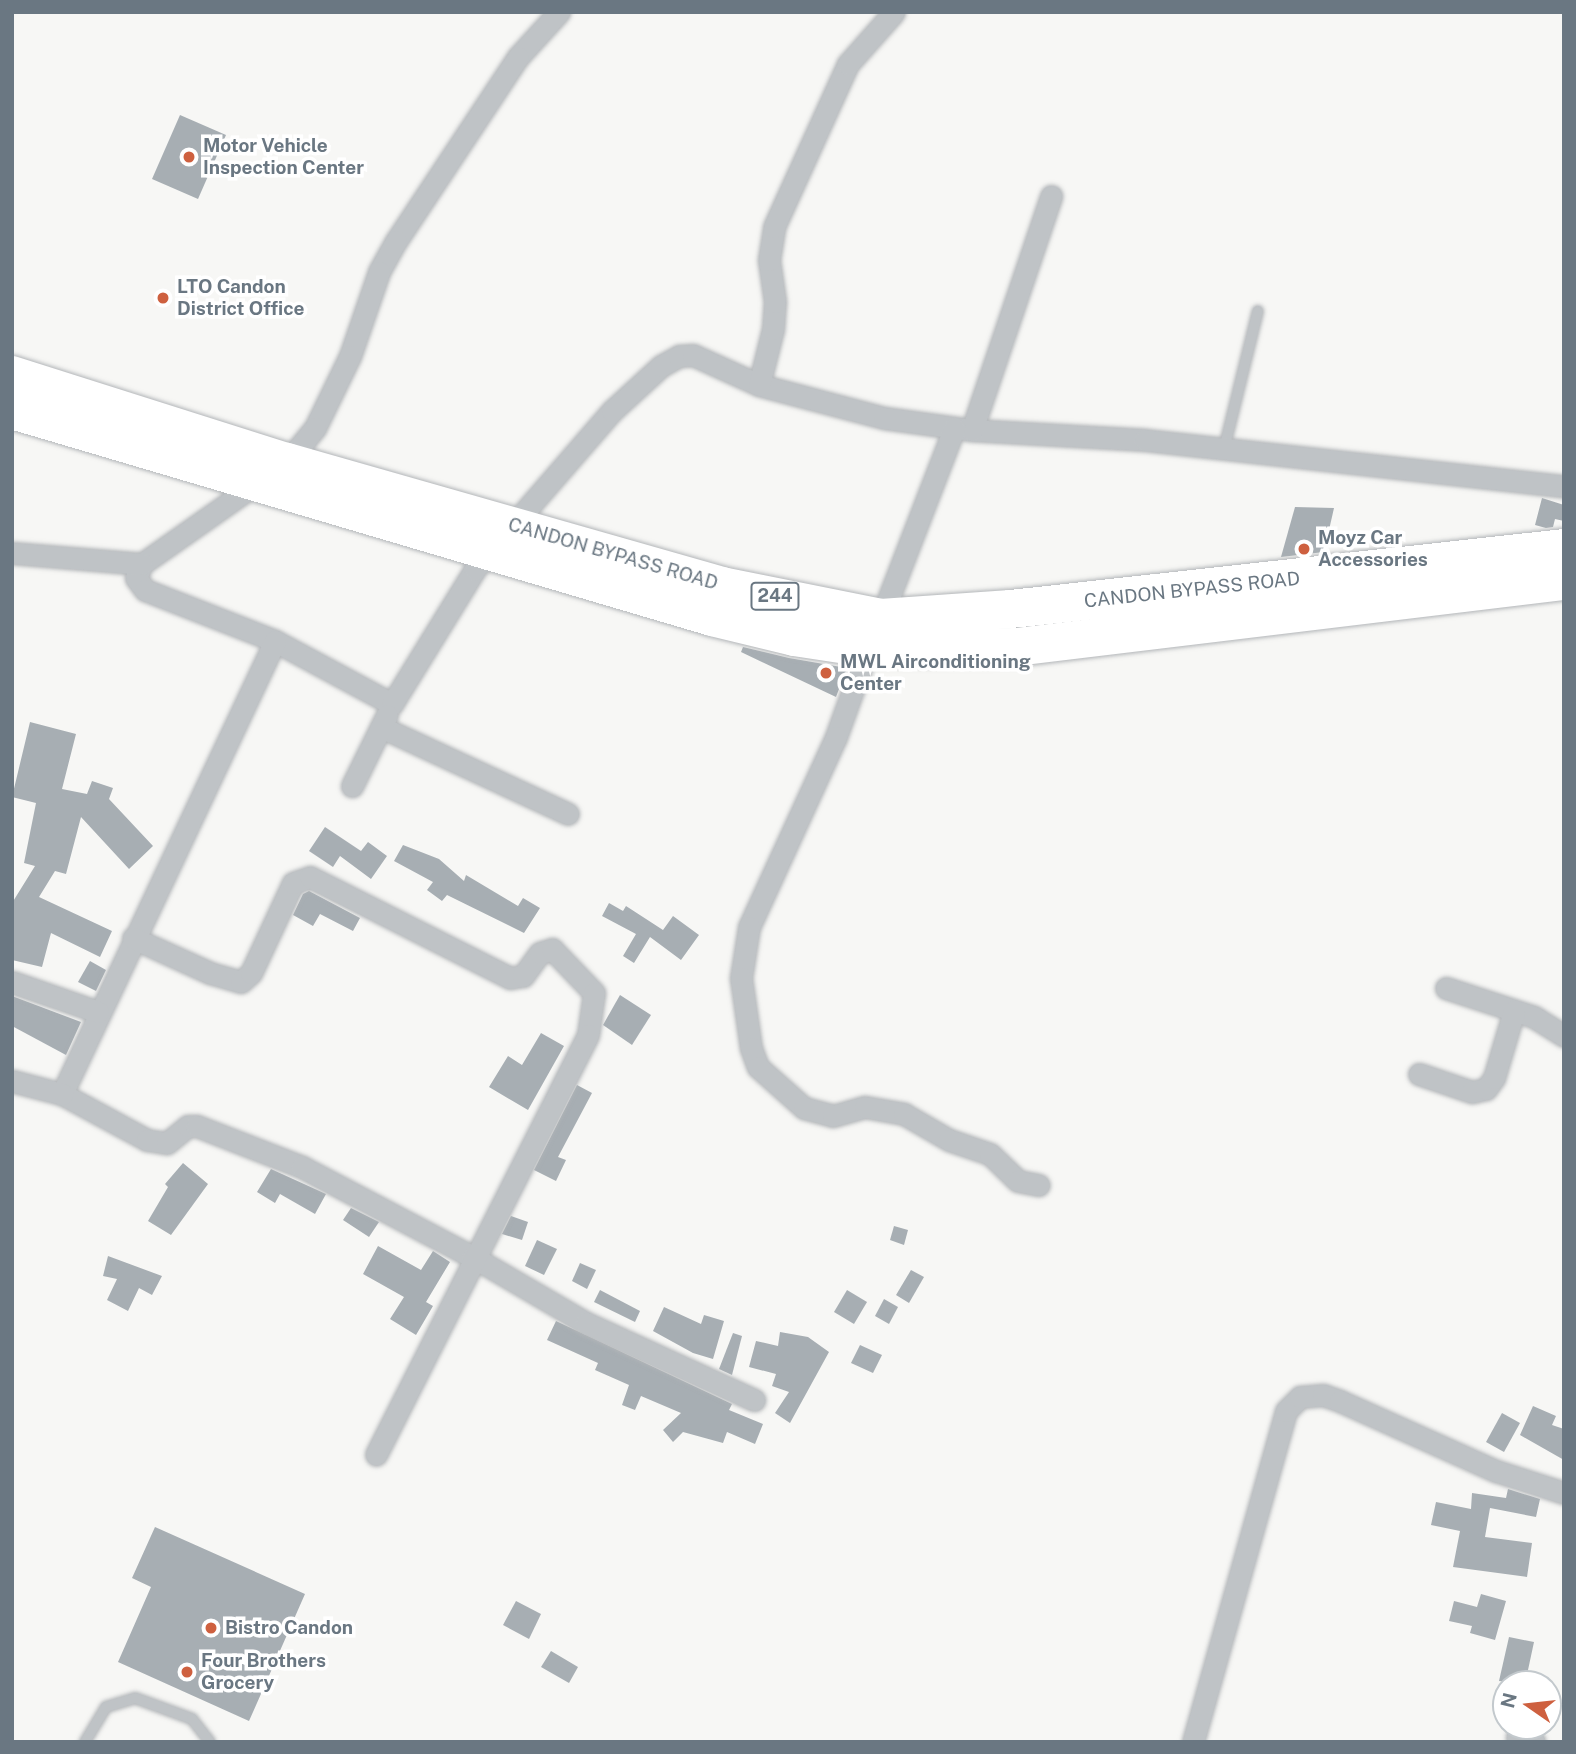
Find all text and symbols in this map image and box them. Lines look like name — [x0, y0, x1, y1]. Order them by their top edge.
place label: Motor Vehicle Inspection Center — [203, 135, 364, 179]
marker: Motor Vehicle Inspection Center — [181, 149, 197, 165]
place label: LTO Candon District Office — [177, 276, 304, 320]
marker: LTO Candon District Office — [155, 290, 171, 306]
street label: CANDON BYPASS ROAD — [505, 513, 721, 595]
place label: Moyz Car Accessories — [1318, 527, 1428, 571]
marker: Moyz Car Accessories — [1296, 541, 1312, 557]
street label: CANDON BYPASS ROAD — [1083, 567, 1301, 613]
road number: 244 — [749, 582, 801, 610]
place label: MWL Airconditioning Center — [840, 651, 1031, 695]
marker: MWL Airconditioning Center — [818, 665, 834, 681]
place label: Bistro Candon — [225, 1617, 353, 1639]
marker: Bistro Candon — [203, 1620, 219, 1636]
place label: Four Brothers Grocery — [201, 1650, 326, 1694]
marker: Four Brothers Grocery — [179, 1664, 195, 1680]
north arrow — [1492, 1670, 1562, 1740]
text: N — [1496, 1691, 1521, 1710]

